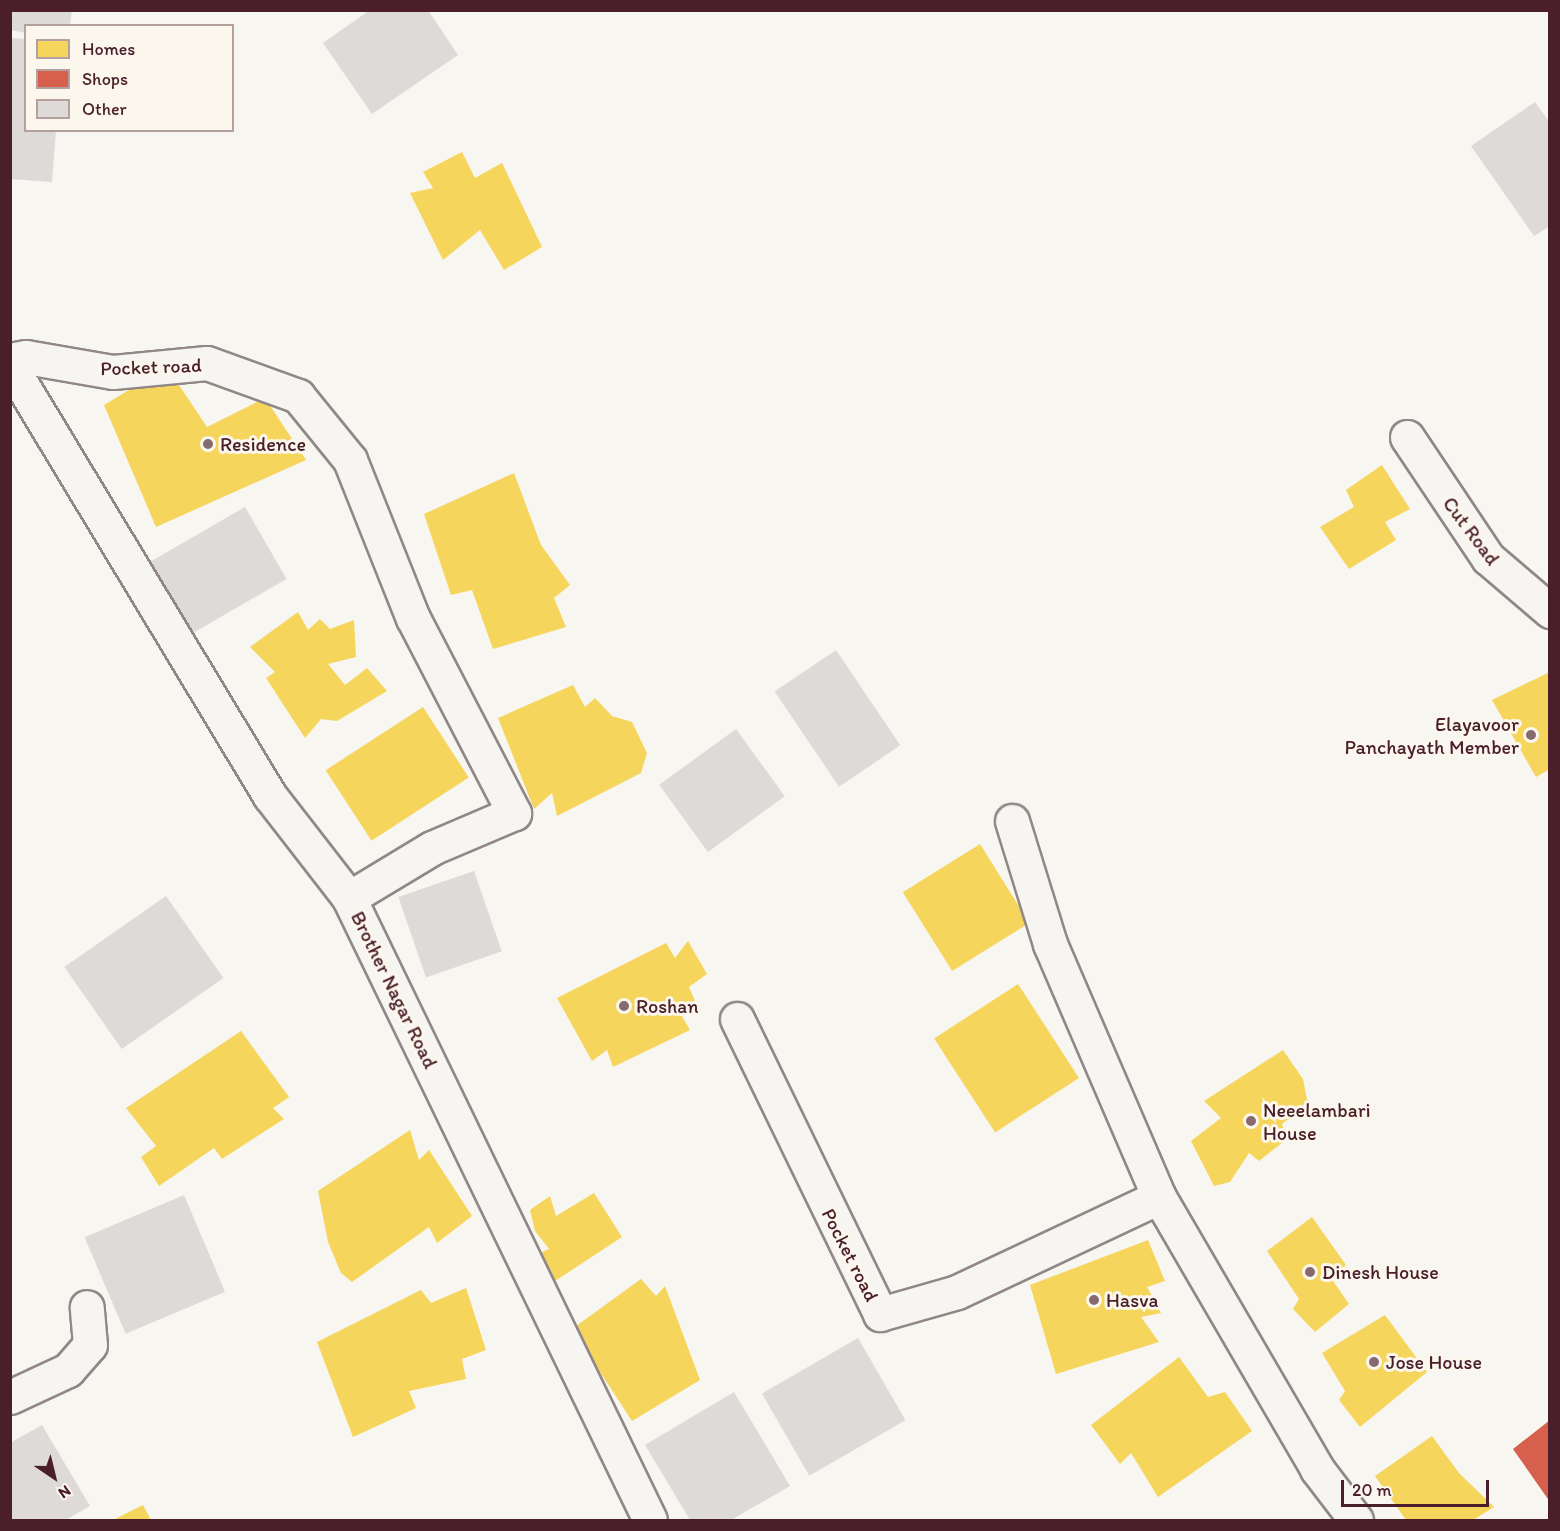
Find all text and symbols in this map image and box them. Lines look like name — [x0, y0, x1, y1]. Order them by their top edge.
legend — [24, 24, 234, 132]
text: Homes — [82, 38, 135, 60]
text: Shops — [82, 68, 128, 90]
text: Other — [82, 98, 127, 120]
street label: Pocket road — [100, 353, 202, 381]
place label: Residence — [220, 432, 306, 456]
marker: Residence — [201, 437, 215, 451]
street label: Cut Road — [1438, 492, 1504, 570]
place label: Elayavoor Panchayath Member — [1345, 712, 1519, 759]
marker: Elayavoor Panchayath Member — [1524, 728, 1538, 742]
street label: Brother Nagar Road — [346, 908, 442, 1072]
place label: Roshan — [636, 994, 698, 1018]
marker: Roshan — [617, 999, 631, 1013]
place label: Neeelambari House — [1263, 1098, 1371, 1145]
marker: Neeelambari House — [1244, 1114, 1258, 1128]
street label: Pocket road — [816, 1205, 884, 1305]
place label: Dinesh House — [1322, 1260, 1439, 1284]
marker: Dinesh House — [1303, 1265, 1317, 1279]
place label: Hasva — [1106, 1288, 1158, 1312]
marker: Hasva — [1087, 1293, 1101, 1307]
place label: Jose House — [1386, 1350, 1482, 1374]
marker: Jose House — [1367, 1355, 1381, 1369]
north arrow — [24, 1447, 84, 1507]
scale bar — [1344, 1468, 1492, 1506]
text: 20 m — [1352, 1479, 1392, 1501]
text: N — [55, 1481, 74, 1503]

